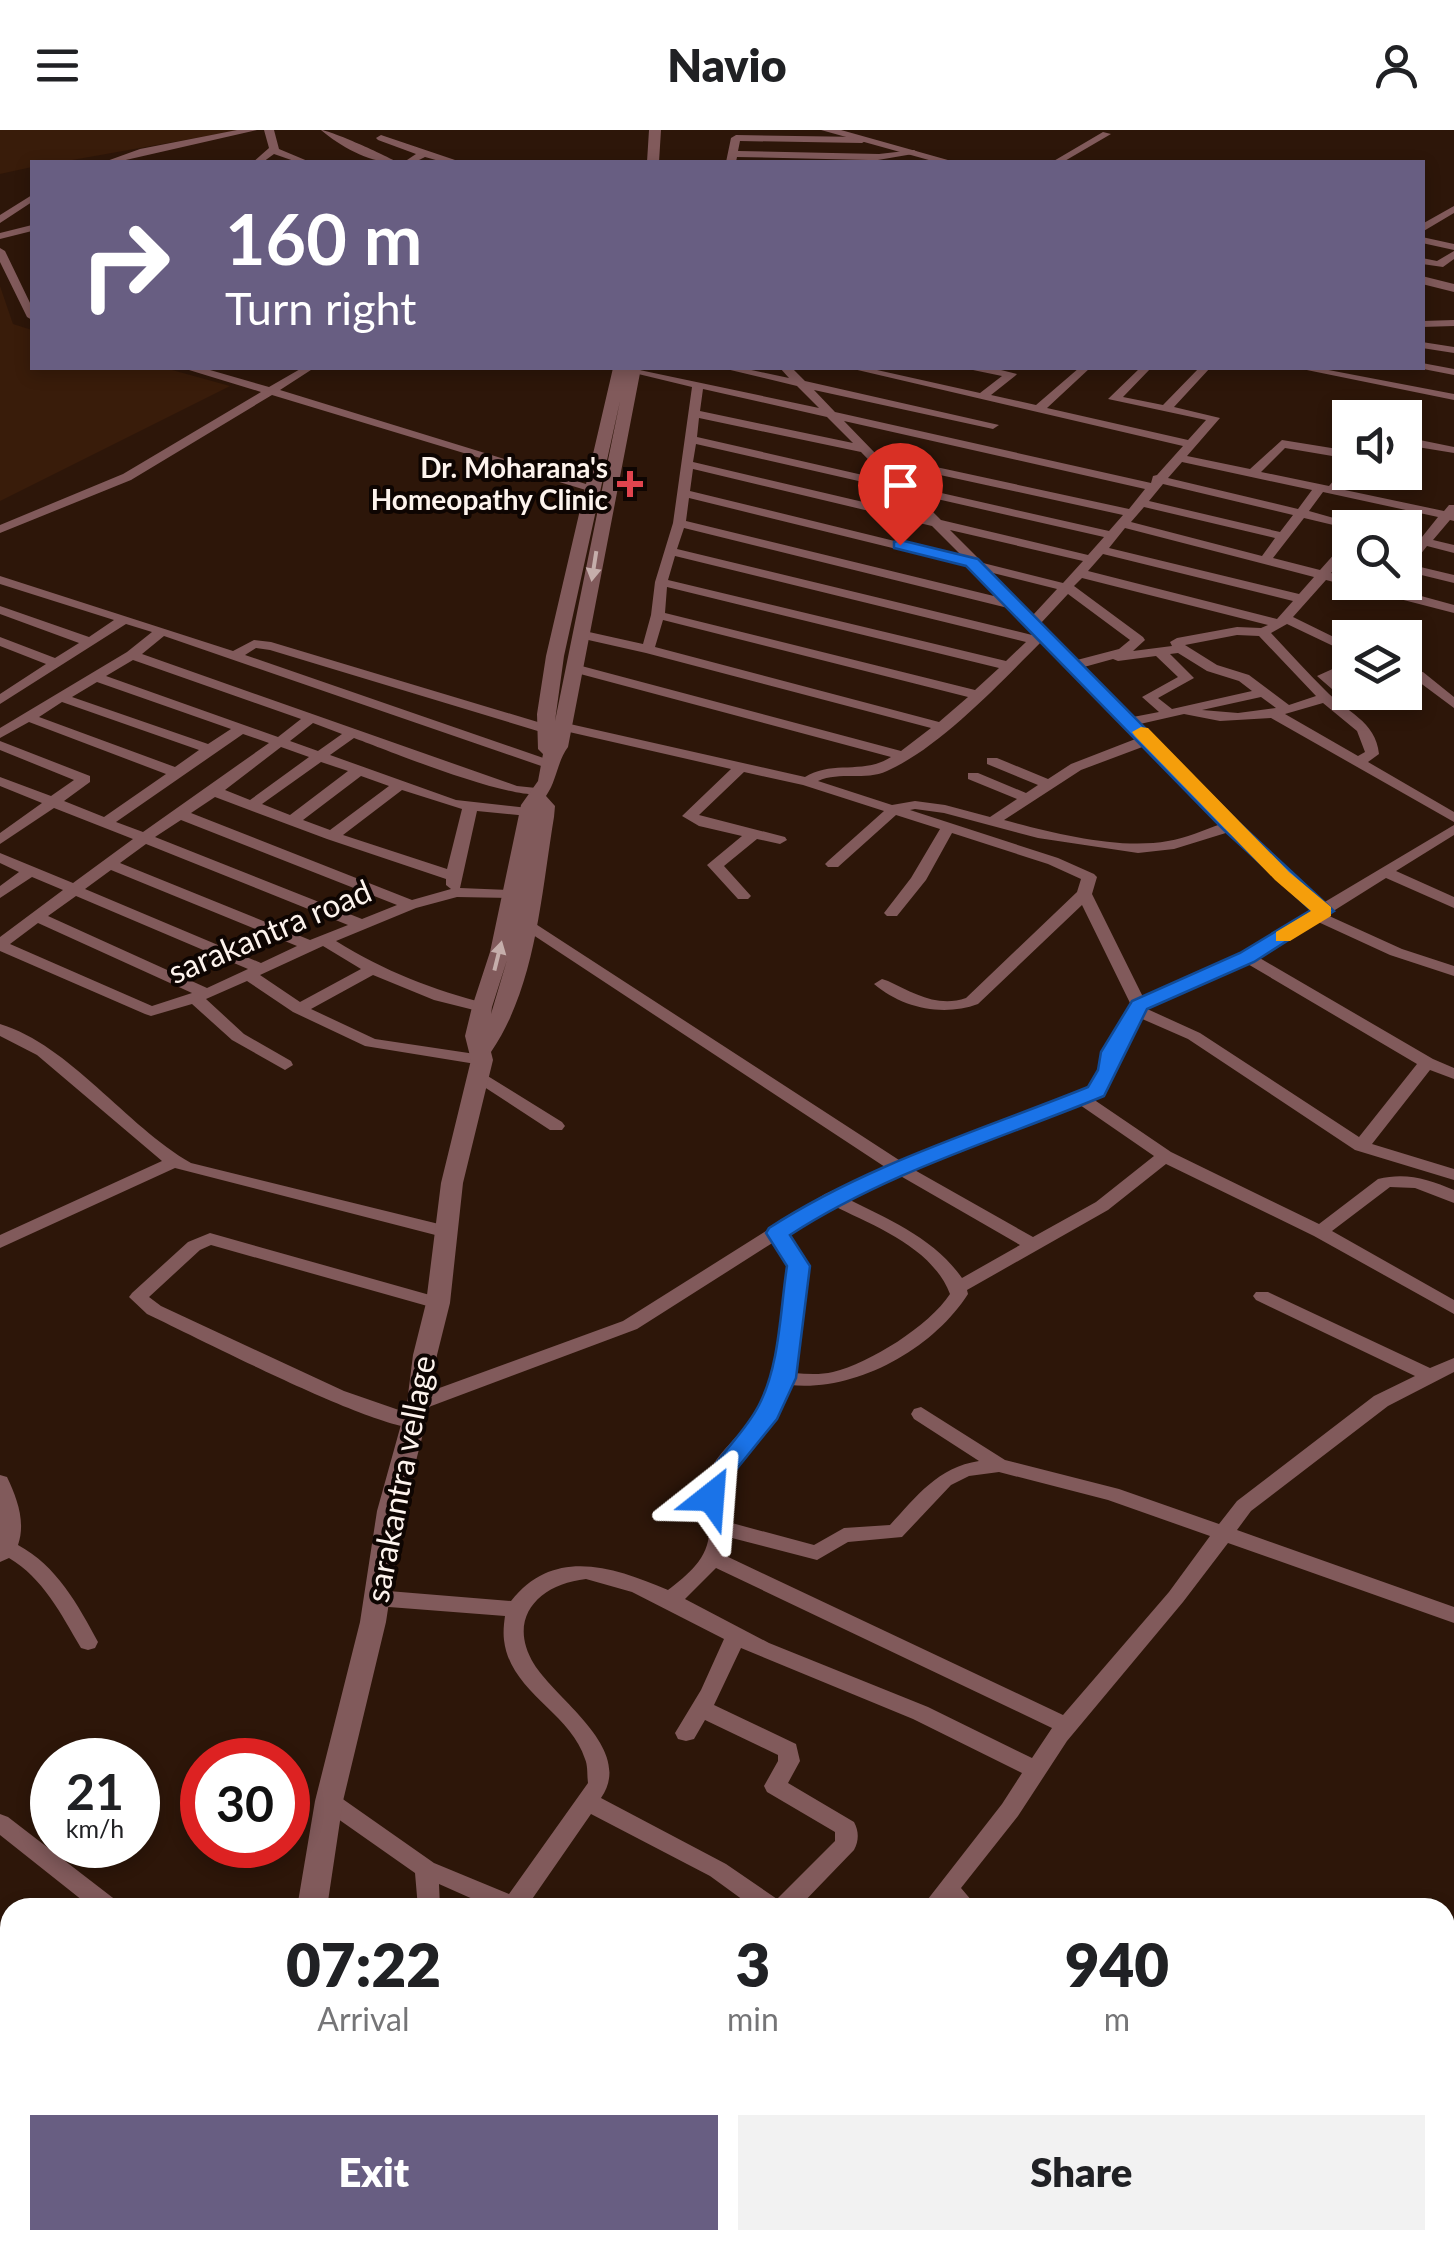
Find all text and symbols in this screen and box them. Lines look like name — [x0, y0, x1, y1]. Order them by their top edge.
icon: menu — [30, 38, 85, 93]
text: Navio — [667, 38, 787, 92]
icon: person — [1369, 38, 1424, 93]
text: 160 m — [225, 196, 422, 280]
icon: right — [60, 200, 190, 330]
text: Turn right — [225, 281, 416, 335]
map controls — [1332, 400, 1422, 710]
button: sound — [1332, 400, 1422, 490]
pin — [858, 443, 943, 546]
place label: Dr. Moharana's Homeopathy Clinic — [371, 450, 608, 516]
icon: arrive — [873, 458, 928, 513]
marker: Dr. Moharana's Homeopathy Clinic — [617, 471, 643, 497]
button: search — [1332, 510, 1422, 600]
one-way arrow — [585, 550, 601, 582]
button: layers — [1332, 620, 1422, 710]
street label: sarakantra road — [162, 870, 377, 991]
one-way arrow — [490, 940, 506, 971]
street label: sarakantra vellage — [357, 1352, 443, 1605]
position arrow — [659, 1445, 763, 1549]
speed limit sign: 30 — [180, 1738, 310, 1868]
text: 21 — [66, 1761, 124, 1821]
text: km/h — [66, 1813, 124, 1843]
text: 07:22 — [286, 1928, 441, 2000]
text: 3 — [735, 1928, 770, 2000]
text: 940 — [1065, 1928, 1169, 2000]
text: Arrival — [317, 1999, 410, 2038]
text: min — [727, 1999, 779, 2038]
text: m — [1104, 1999, 1130, 2038]
button: Exit — [30, 2115, 718, 2230]
button: Share — [738, 2115, 1425, 2230]

